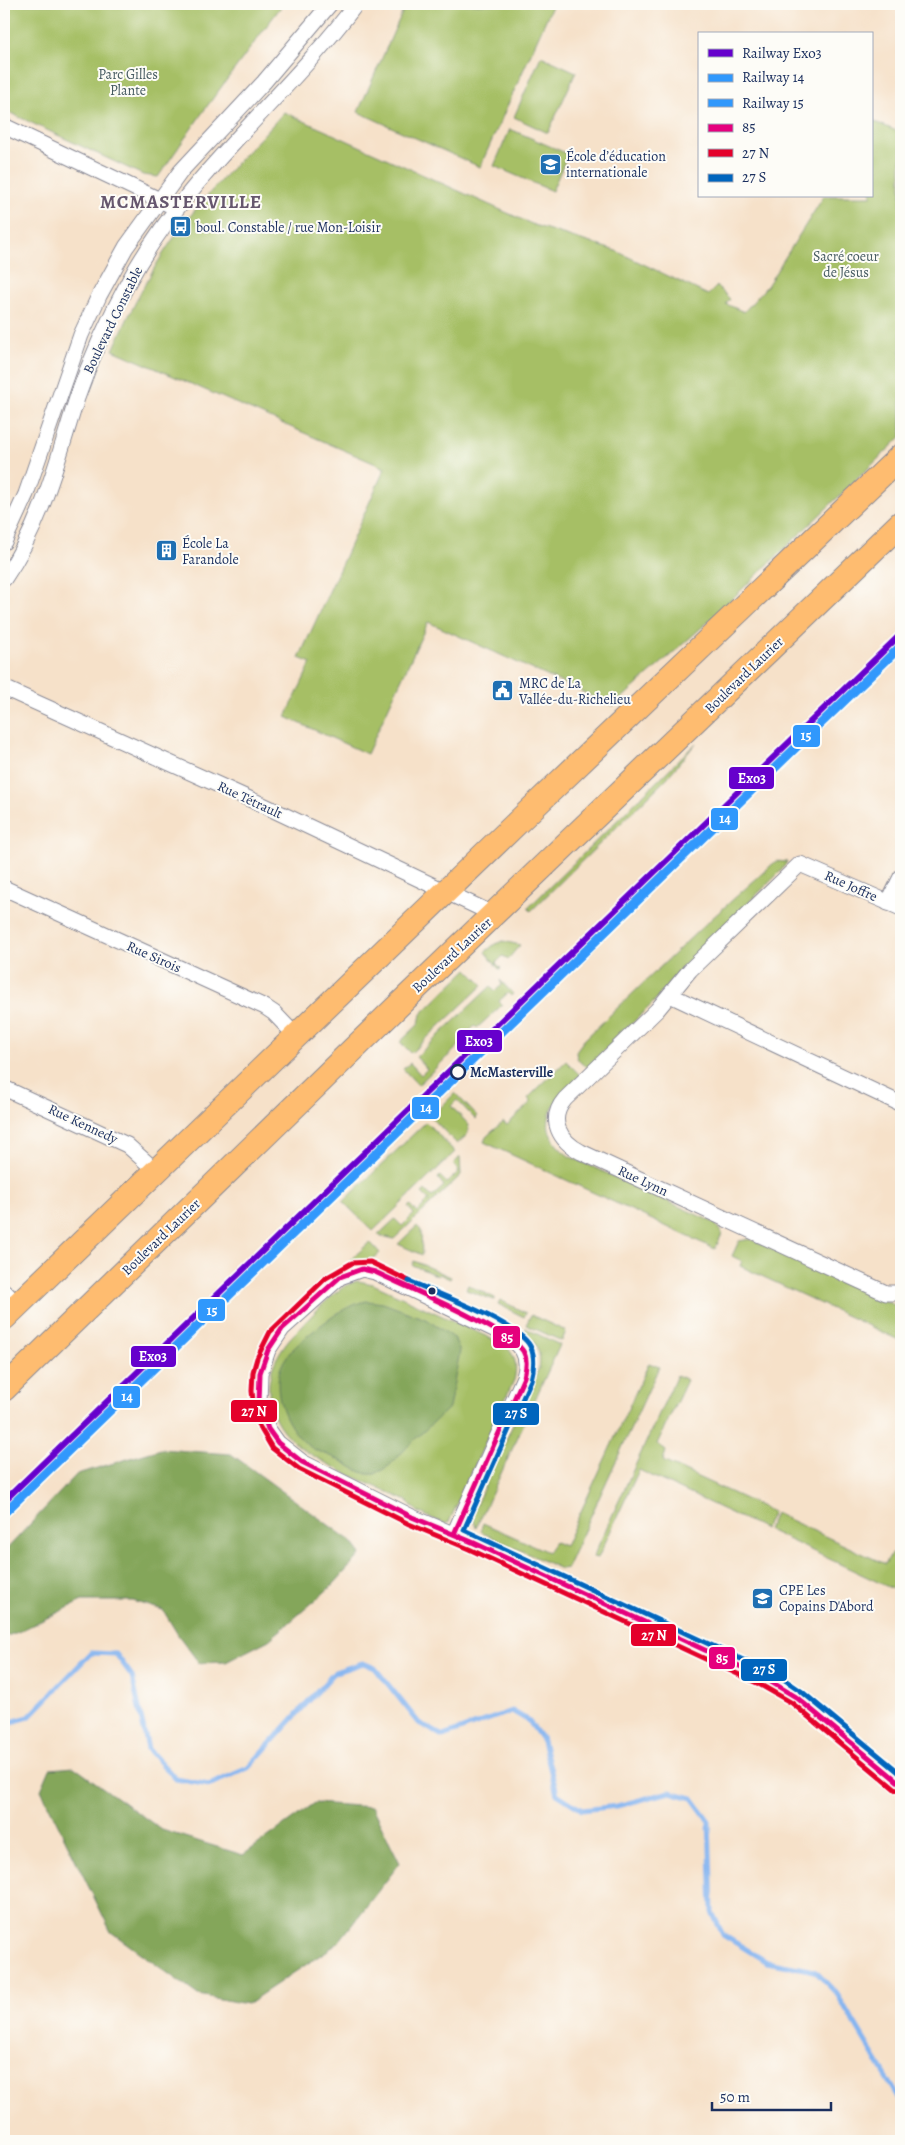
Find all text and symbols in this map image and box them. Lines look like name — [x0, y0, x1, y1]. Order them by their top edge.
legend — [698, 32, 872, 198]
text: Railway Exo3 — [742, 43, 822, 63]
park label: Parc Gilles Plante — [98, 65, 158, 100]
text: Railway 14 — [742, 67, 805, 87]
text: Railway 15 — [742, 93, 804, 113]
text: 85 — [742, 117, 756, 137]
text: 27 N — [742, 143, 769, 163]
place label: École d’éducation internationale — [566, 147, 666, 182]
school or university icon: École d’éducation internationale — [538, 152, 562, 176]
text: 27 S — [742, 167, 766, 187]
district label: MCMASTERVILLE — [100, 189, 262, 215]
bus stop icon: boul. Constable / rue Mon-Loisir — [168, 215, 192, 239]
place label: boul. Constable / rue Mon-Loisir — [196, 218, 381, 237]
park label: Sacré coeur de Jésus — [813, 247, 880, 282]
street label: Boulevard Constable — [79, 263, 147, 377]
place label: École La Farandole — [182, 534, 239, 569]
building icon: École La Farandole — [154, 539, 178, 563]
street label: Boulevard Laurier — [700, 632, 788, 717]
place label: MRC de La Vallée-du-Richelieu — [518, 674, 631, 709]
public building icon: MRC de La Vallée-du-Richelieu — [491, 679, 515, 703]
line badge: 15 — [792, 724, 821, 748]
text: 15 — [801, 726, 812, 745]
line badge: Exo3 — [728, 766, 775, 790]
text: Exo3 — [738, 769, 766, 788]
street label: Rue Tétrault — [214, 777, 286, 824]
line badge: 14 — [710, 807, 739, 831]
text: 14 — [719, 809, 731, 828]
street label: Rue Joffre — [822, 866, 880, 906]
street label: Boulevard Laurier — [408, 913, 496, 997]
street label: Rue Sirois — [124, 937, 184, 977]
line badge: Exo3 — [456, 1029, 503, 1053]
text: Exo3 — [465, 1032, 493, 1051]
place label: McMasterville — [470, 1063, 554, 1082]
marker: McMasterville — [450, 1064, 466, 1080]
line badge: 14 — [411, 1096, 440, 1120]
text: 14 — [420, 1098, 432, 1117]
street label: Rue Kennedy — [45, 1100, 122, 1149]
street label: Rue Lynn — [615, 1161, 671, 1201]
street label: Boulevard Laurier — [117, 1194, 205, 1279]
unlabelled marker — [427, 1286, 437, 1296]
line badge: 15 — [197, 1298, 226, 1322]
text: 15 — [207, 1301, 218, 1320]
line badge: 85 — [492, 1325, 521, 1349]
text: 85 — [501, 1328, 513, 1347]
line badge: Exo3 — [130, 1345, 177, 1368]
text: Exo3 — [139, 1347, 167, 1366]
line badge: 14 — [112, 1385, 141, 1409]
text: 14 — [121, 1387, 133, 1406]
line badge: 27 N — [230, 1399, 278, 1423]
text: 27 N — [241, 1402, 267, 1421]
line badge: 27 S — [492, 1402, 540, 1426]
text: 27 S — [505, 1404, 527, 1423]
place label: CPE Les Copains D'Abord — [779, 1581, 874, 1616]
school or university icon: CPE Les Copains D'Abord — [751, 1586, 775, 1610]
line badge: 27 N — [630, 1623, 677, 1647]
text: 27 N — [641, 1626, 667, 1645]
line badge: 85 — [708, 1646, 736, 1670]
text: 85 — [716, 1649, 728, 1668]
line badge: 27 S — [740, 1658, 788, 1682]
text: 27 S — [753, 1660, 775, 1679]
scale bar — [712, 2080, 831, 2112]
text: 50 m — [720, 2087, 750, 2107]

